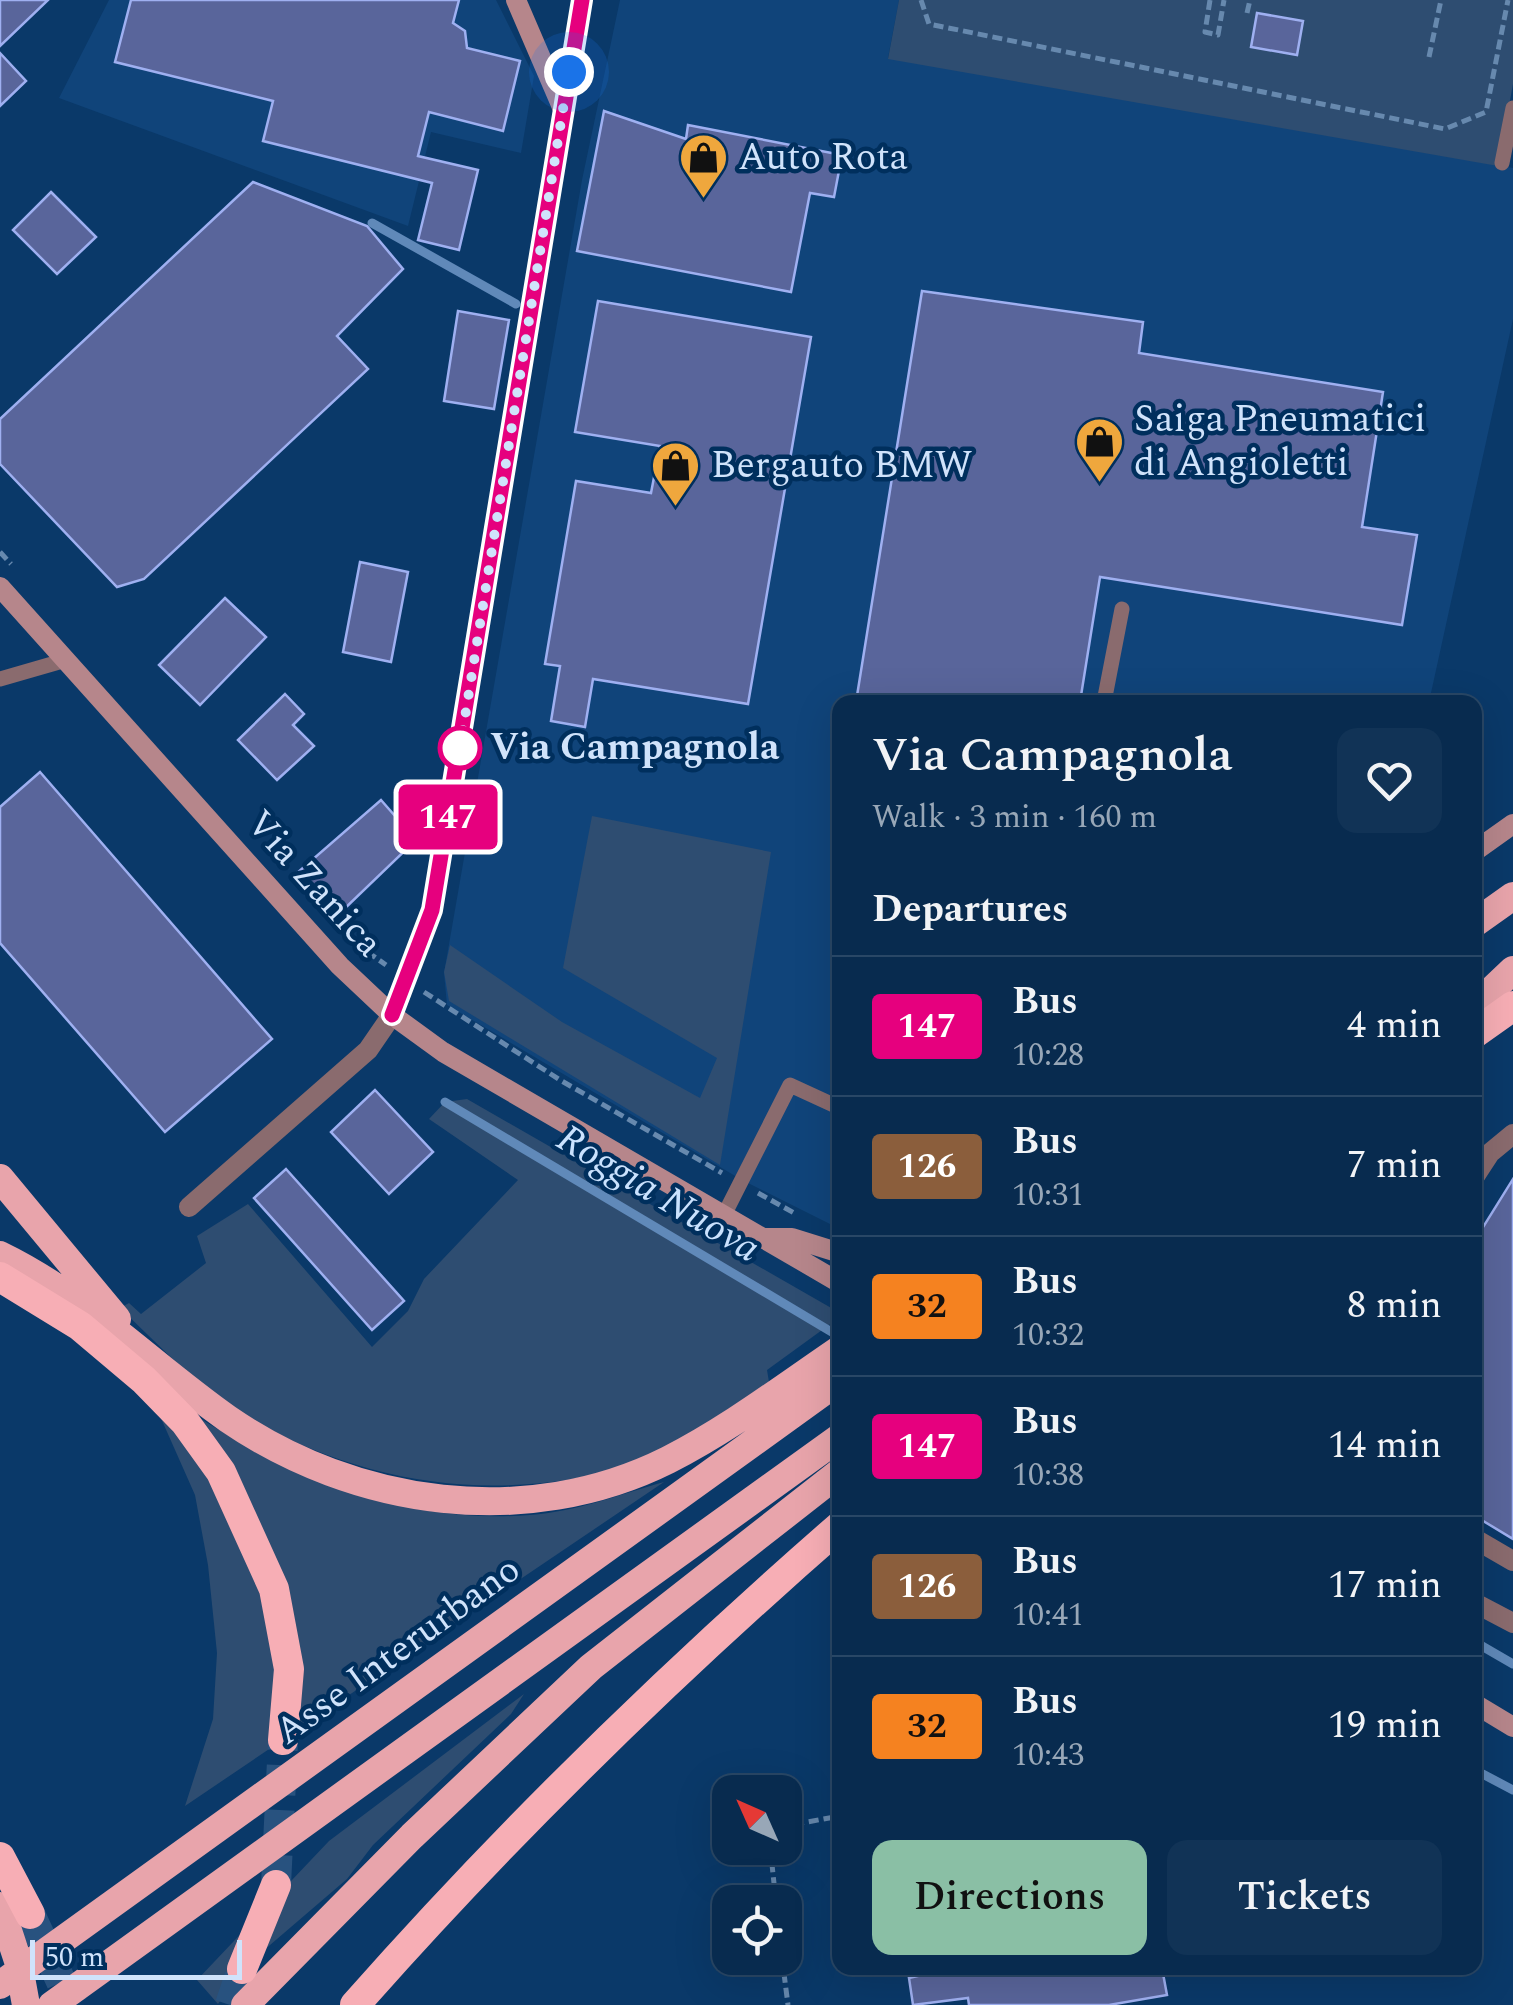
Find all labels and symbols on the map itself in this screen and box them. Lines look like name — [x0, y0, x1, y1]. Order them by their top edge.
your location — [544, 47, 594, 97]
place label: Auto Rota — [738, 129, 909, 187]
shop icon: Auto Rota — [677, 132, 729, 200]
place label: Saiga Pneumatici di Angioletti — [1134, 391, 1426, 493]
shop icon: Saiga Pneumatici di Angioletti — [1073, 416, 1125, 484]
place label: Bergauto BMW — [711, 437, 972, 495]
shop icon: Bergauto BMW — [650, 440, 702, 508]
place label: Via Campagnola — [490, 719, 780, 777]
marker: Via Campagnola — [439, 727, 481, 769]
line badge: 147 — [390, 784, 506, 850]
street label: Via Zanica — [232, 797, 397, 971]
water label: Roggia Nuova — [545, 1109, 771, 1279]
street label: Asse Interurbano — [263, 1542, 533, 1760]
north arrow — [712, 1775, 802, 1865]
scale bar — [30, 1935, 242, 1980]

